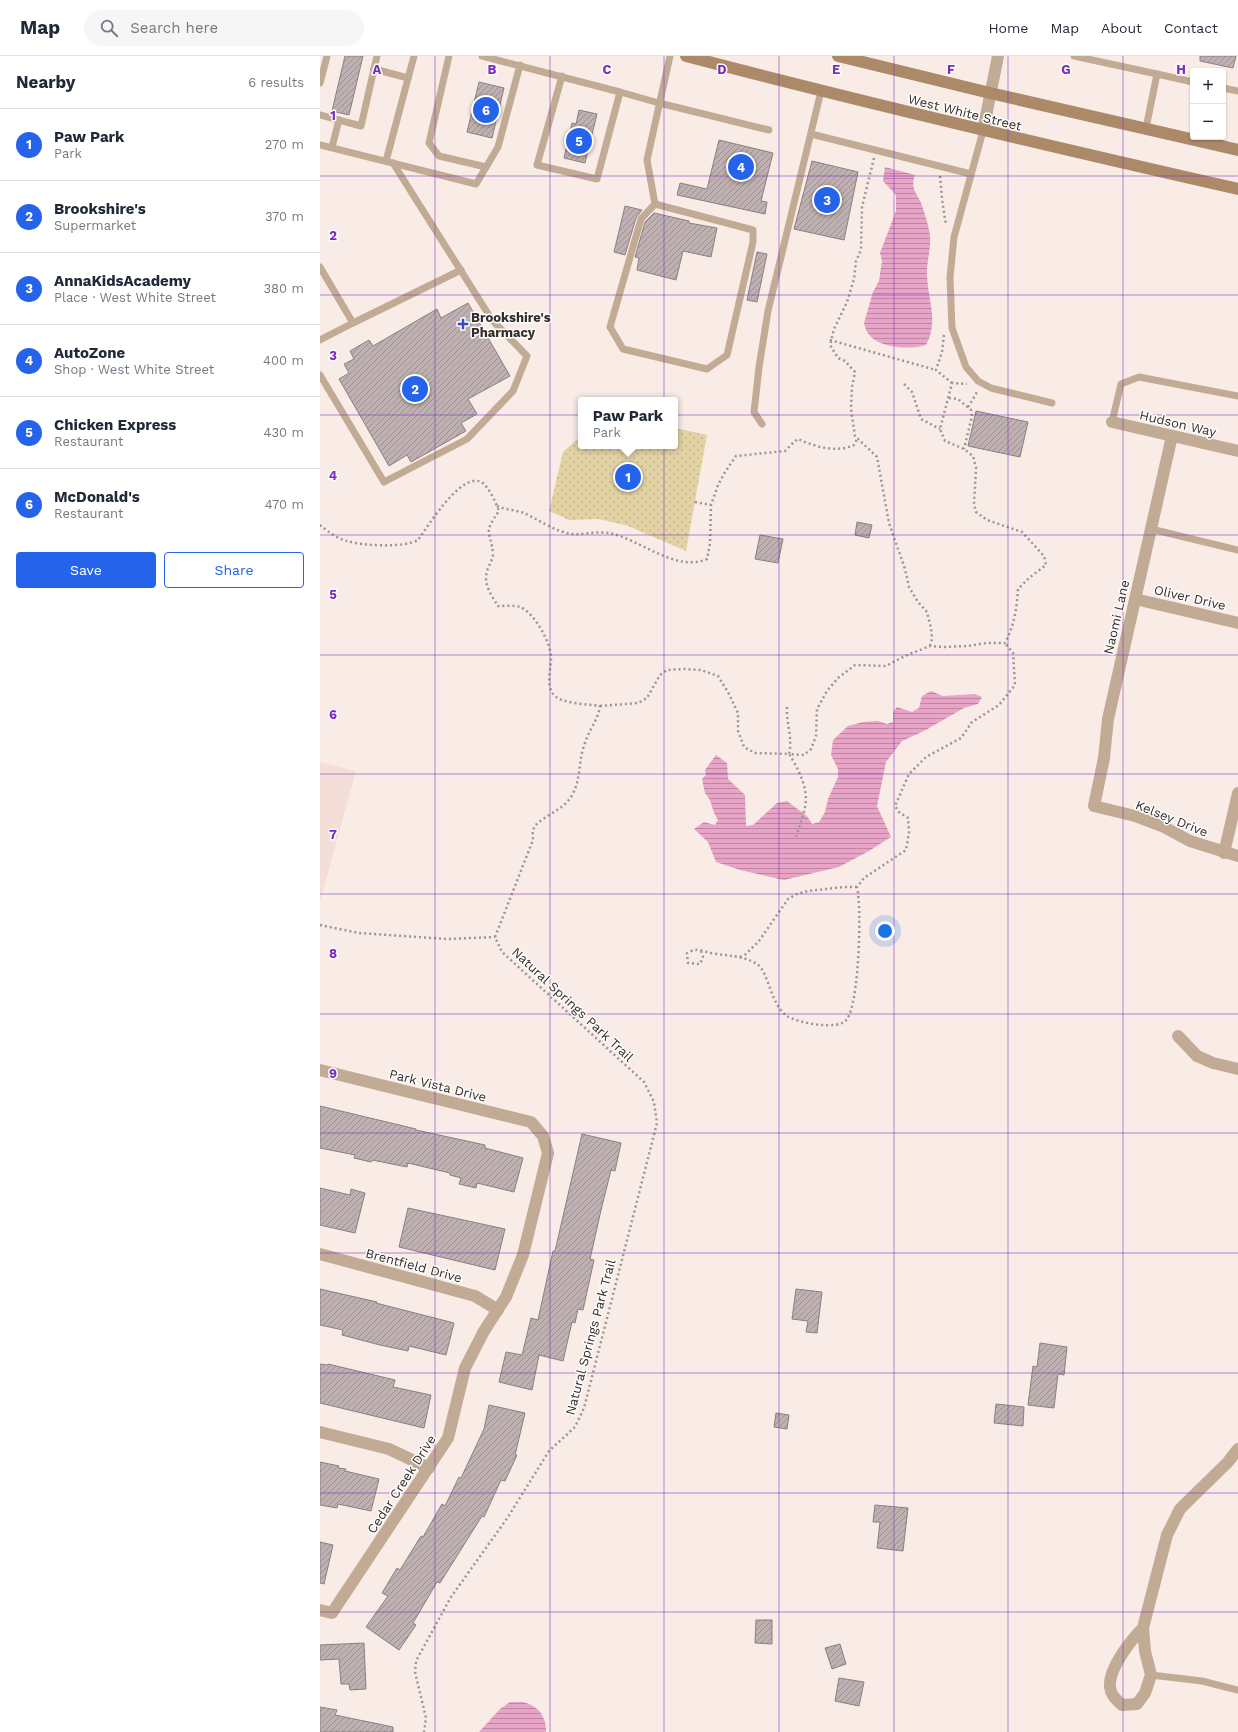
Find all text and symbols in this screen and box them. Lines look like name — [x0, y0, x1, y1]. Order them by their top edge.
search box — [84, 10, 364, 46]
text: Map — [20, 16, 60, 39]
icon: search — [98, 17, 120, 39]
text: Search here — [130, 19, 218, 37]
text: Home — [988, 20, 1028, 36]
text: Map — [1050, 20, 1079, 36]
text: About — [1101, 20, 1142, 36]
text: Contact — [1164, 20, 1218, 36]
text: A — [373, 62, 382, 77]
text: B — [488, 62, 497, 77]
text: C — [603, 62, 612, 77]
text: D — [717, 62, 727, 77]
text: E — [832, 62, 840, 77]
text: F — [947, 62, 955, 77]
text: G — [1061, 62, 1071, 77]
text: H — [1176, 62, 1186, 77]
map controls — [1190, 68, 1226, 140]
button: + — [1190, 68, 1226, 104]
text: Nearby — [16, 72, 75, 92]
text: 6 results — [248, 75, 304, 90]
street label: West White Street — [907, 91, 1024, 134]
pin: 6 — [473, 95, 499, 125]
button: − — [1190, 104, 1226, 140]
text: 1 — [330, 108, 336, 123]
pin: 5 — [566, 126, 592, 156]
text: Paw Park — [54, 128, 124, 146]
text: 1 — [26, 137, 32, 152]
text: 270 m — [265, 137, 304, 152]
text: Park — [54, 146, 82, 161]
pin: 4 — [728, 152, 754, 182]
pin: 3 — [814, 185, 840, 215]
text: Brookshire's — [54, 200, 146, 218]
text: 2 — [25, 209, 33, 224]
text: 370 m — [265, 209, 304, 224]
text: Supermarket — [54, 218, 136, 233]
text: 2 — [329, 228, 337, 243]
text: AnnaKidsAcademy — [54, 272, 191, 290]
text: 3 — [25, 281, 33, 296]
text: 380 m — [264, 281, 304, 296]
text: Place · West White Street — [54, 290, 216, 305]
place label: Brookshire's Pharmacy — [471, 310, 551, 340]
marker: Brookshire's Pharmacy — [458, 319, 468, 329]
text: AutoZone — [54, 344, 125, 362]
text: 3 — [329, 348, 337, 363]
text: 4 — [25, 353, 33, 368]
text: 400 m — [263, 353, 304, 368]
text: Shop · West White Street — [54, 362, 214, 377]
pin: 2 — [402, 374, 428, 404]
popup — [578, 397, 678, 449]
text: Paw Park — [593, 407, 663, 425]
street label: Hudson Way — [1138, 407, 1218, 440]
text: Chicken Express — [54, 416, 176, 434]
text: 5 — [25, 425, 33, 440]
text: 430 m — [264, 425, 304, 440]
text: Park — [593, 425, 621, 440]
text: Restaurant — [54, 434, 124, 449]
pin: 1 — [615, 462, 641, 492]
text: 4 — [329, 468, 338, 483]
text: McDonald's — [54, 488, 140, 506]
text: 6 — [25, 497, 33, 512]
text: 470 m — [265, 497, 304, 512]
text: Restaurant — [54, 506, 124, 521]
button: Save — [16, 552, 156, 588]
button: Share — [164, 552, 304, 588]
street label: Naomi Lane — [1101, 579, 1132, 656]
street label: Oliver Drive — [1153, 582, 1227, 613]
text: 5 — [329, 587, 337, 602]
text: 6 — [329, 707, 337, 722]
street label: Kelsey Drive — [1133, 797, 1210, 840]
text: 7 — [329, 827, 337, 842]
your location — [875, 921, 895, 941]
street label: Natural Springs Park Trail — [509, 944, 636, 1065]
text: 8 — [329, 946, 337, 961]
text: 9 — [329, 1066, 337, 1081]
street label: Park Vista Drive — [388, 1066, 488, 1105]
street label: Brentfield Drive — [364, 1245, 464, 1286]
street label: Natural Springs Park Trail — [562, 1258, 619, 1417]
street label: Cedar Creek Drive — [364, 1432, 439, 1536]

